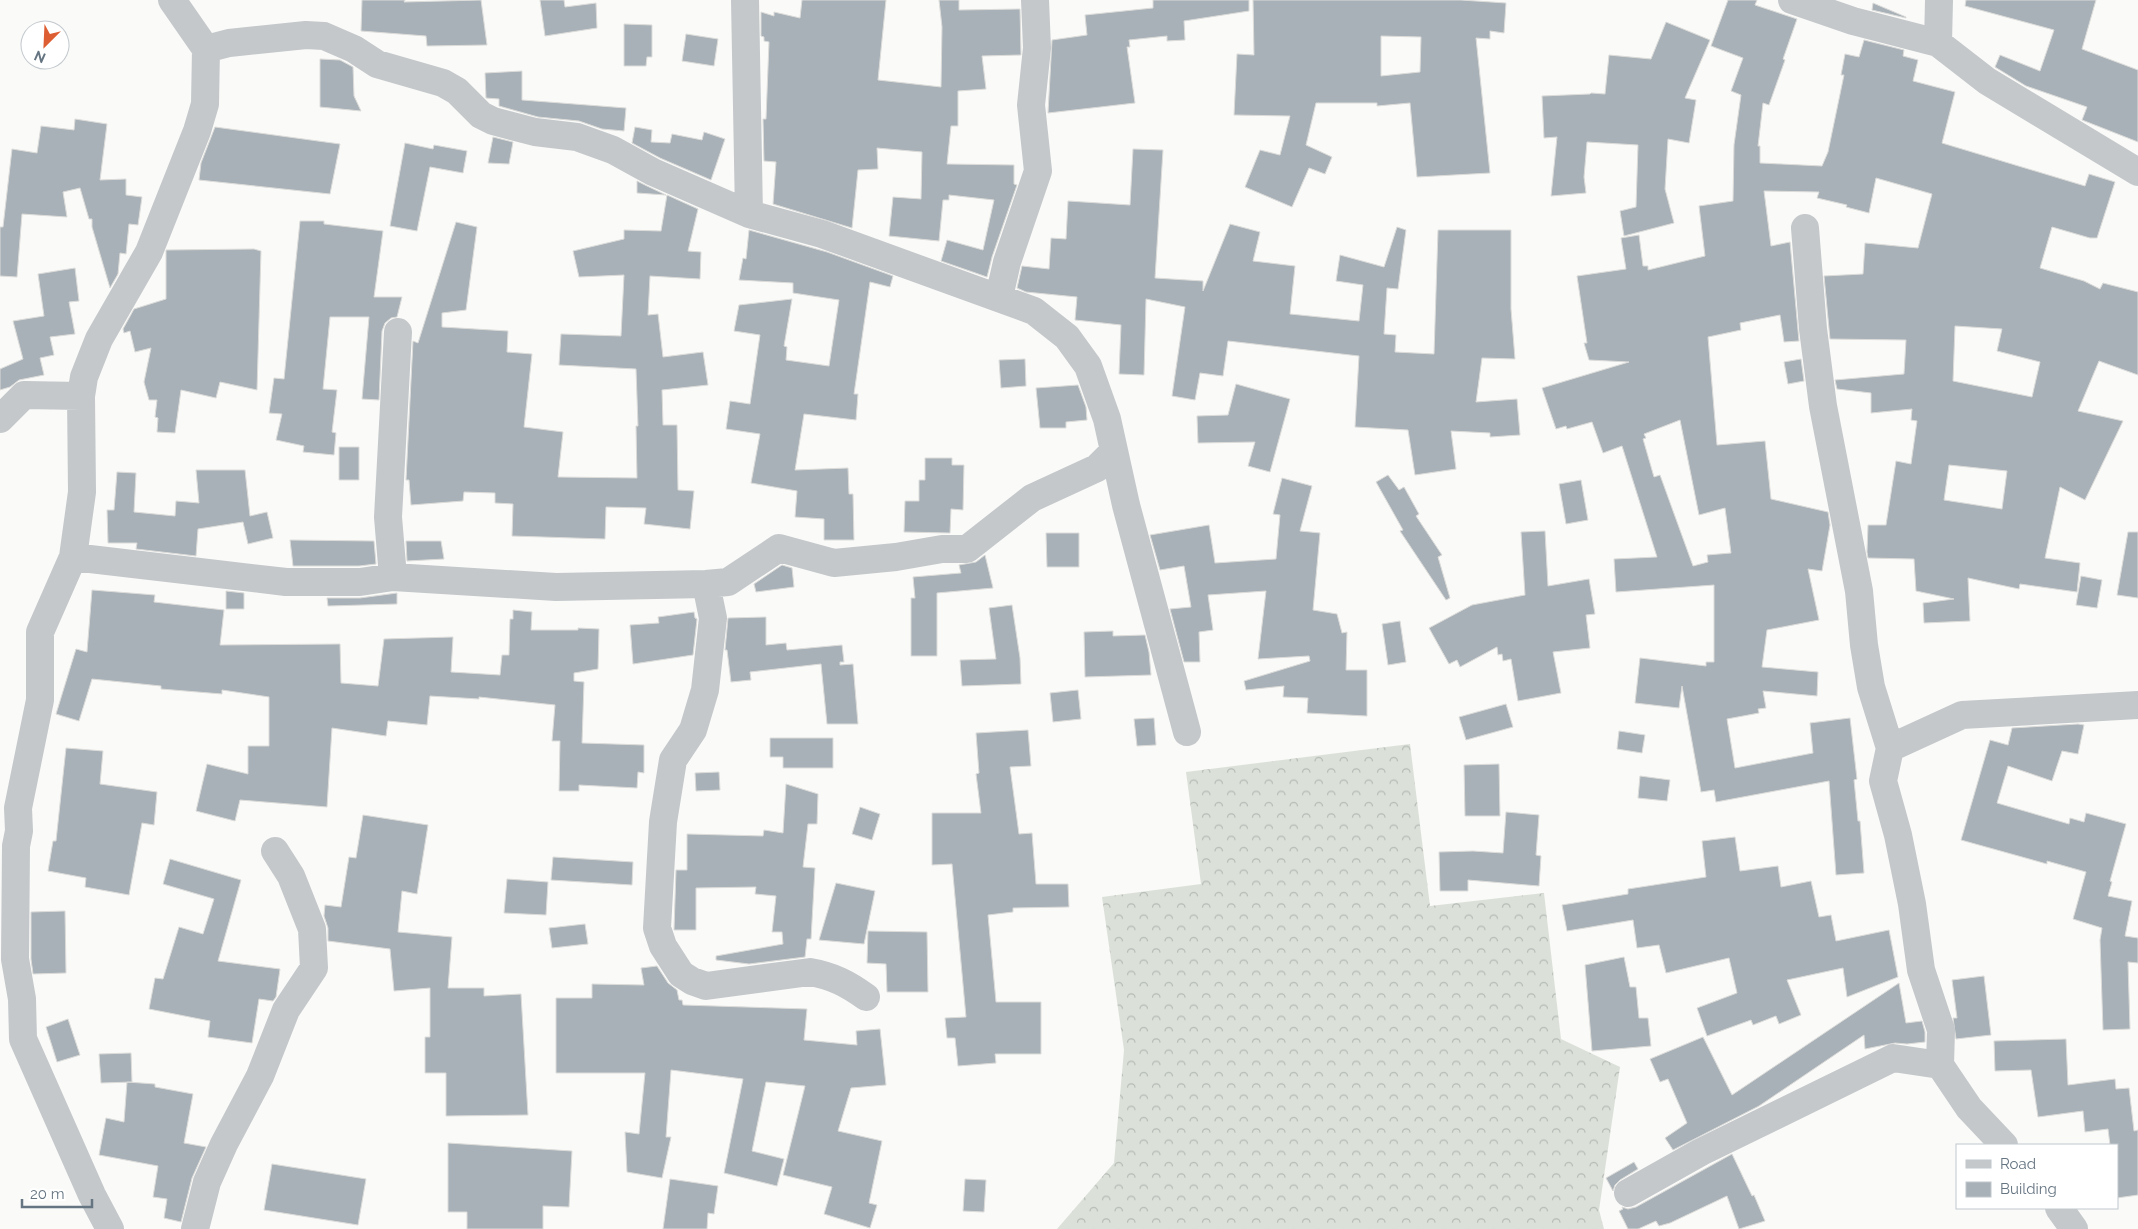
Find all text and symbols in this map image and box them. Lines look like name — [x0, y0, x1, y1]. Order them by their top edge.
north arrow — [20, 20, 70, 70]
text: N — [32, 47, 48, 66]
legend — [1956, 1144, 2118, 1209]
text: Road — [2000, 1155, 2036, 1173]
scale bar — [22, 1176, 92, 1208]
text: Building — [2000, 1180, 2057, 1198]
text: 20 m — [30, 1185, 65, 1203]

